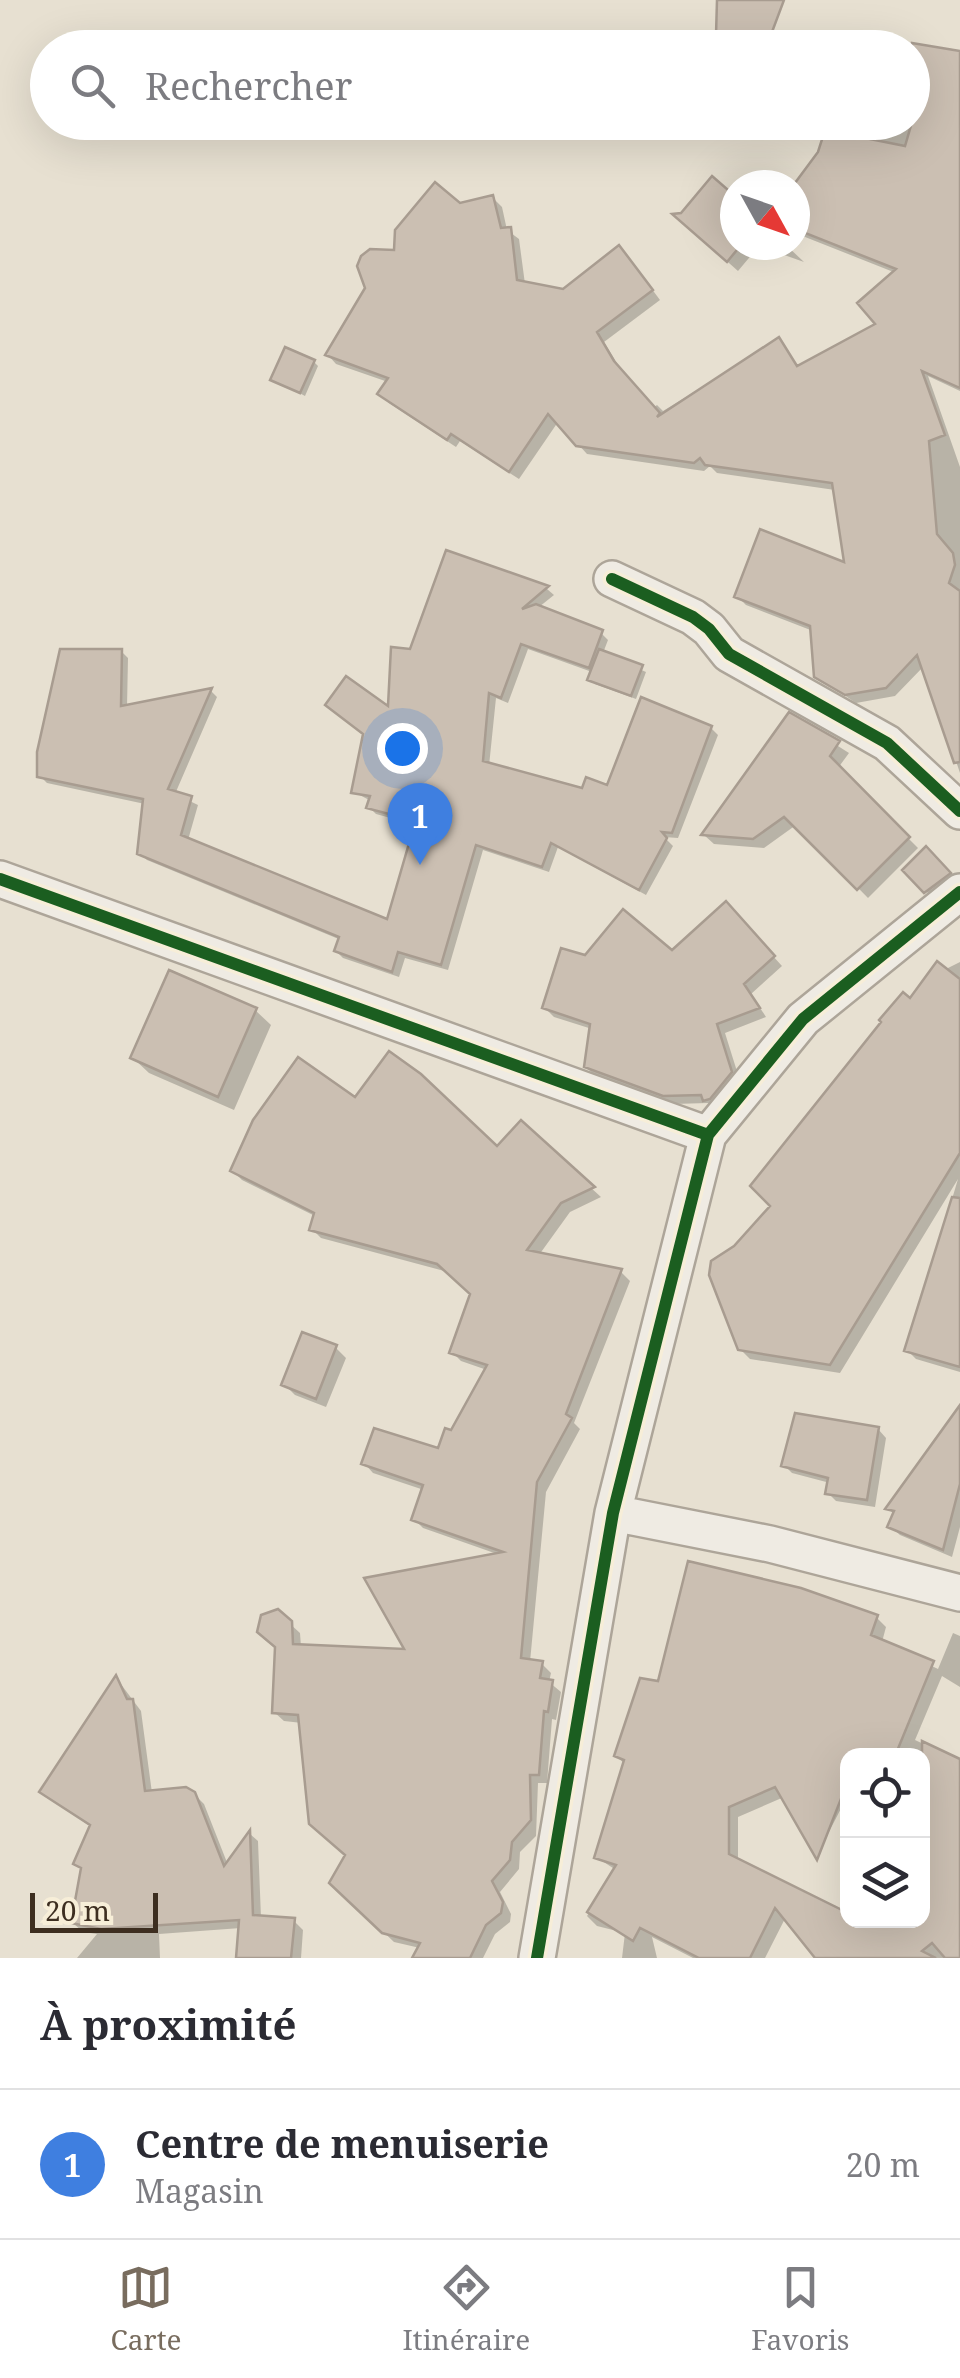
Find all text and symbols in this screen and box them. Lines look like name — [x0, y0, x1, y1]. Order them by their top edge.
search box — [30, 30, 930, 140]
icon: search — [65, 58, 120, 113]
text: Rechercher — [145, 59, 352, 111]
north arrow — [720, 170, 810, 260]
your location — [377, 723, 428, 774]
pin: 1 — [388, 782, 452, 865]
map controls — [840, 1748, 930, 1928]
button: locate — [840, 1748, 930, 1838]
button: layers — [840, 1838, 930, 1928]
scale bar — [30, 1888, 158, 1932]
text: 20 m — [45, 1891, 110, 1929]
text: À proximité — [40, 1995, 297, 2052]
text: Centre de menuiserie — [135, 2117, 549, 2169]
text: 1 — [63, 2143, 82, 2186]
text: 20 m — [846, 2143, 920, 2186]
text: Magasin — [135, 2169, 264, 2212]
tab: Carte — [111, 2260, 181, 2358]
tab: Itinéraire — [403, 2260, 530, 2358]
tab: Favoris — [751, 2260, 849, 2358]

